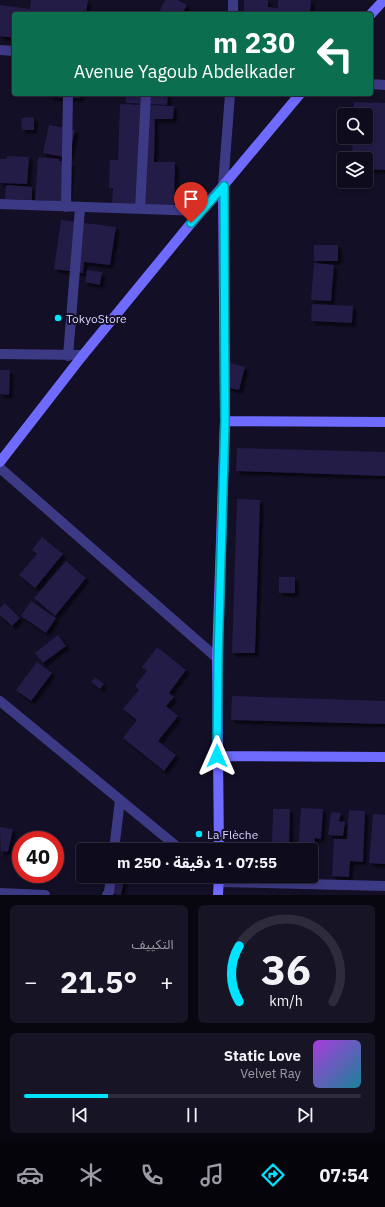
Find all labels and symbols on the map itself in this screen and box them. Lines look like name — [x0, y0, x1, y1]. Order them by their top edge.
pin — [174, 182, 208, 223]
place label: TokyoStore — [66, 311, 127, 326]
marker: TokyoStore — [53, 313, 63, 323]
position arrow — [196, 735, 238, 777]
place label: La Flèche — [207, 827, 259, 842]
marker: La Flèche — [194, 829, 204, 839]
speed limit sign: 40 — [12, 831, 64, 883]

